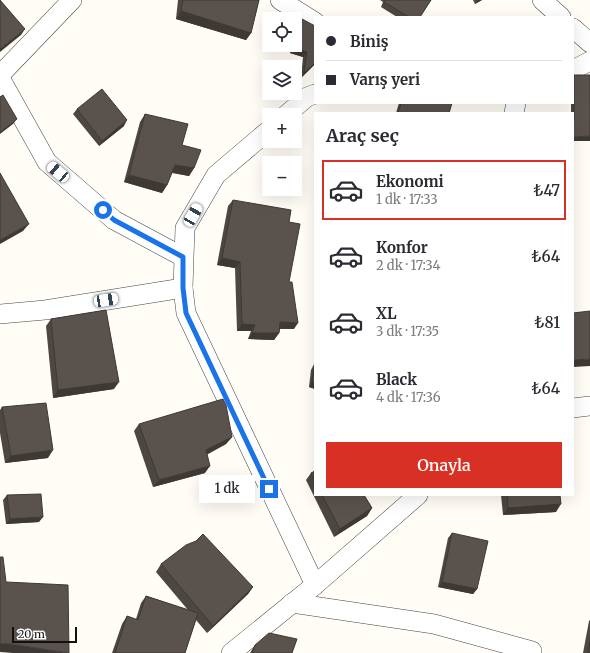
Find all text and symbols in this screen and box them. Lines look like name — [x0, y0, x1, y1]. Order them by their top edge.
map controls — [262, 12, 302, 196]
button: locate — [262, 12, 302, 52]
text: Biniş — [350, 32, 389, 51]
button: layers — [262, 60, 302, 100]
text: Varış yeri — [350, 70, 420, 89]
button: + — [262, 108, 302, 148]
text: Araç seç — [326, 124, 399, 147]
button: − — [262, 156, 302, 196]
car — [45, 160, 71, 184]
icon: car — [328, 172, 364, 208]
text: Ekonomi — [376, 172, 444, 191]
text: ₺47 — [533, 181, 560, 200]
text: 1 dk · 17:33 — [376, 191, 438, 208]
route start — [94, 201, 112, 219]
car — [182, 202, 204, 228]
icon: car — [328, 238, 364, 274]
text: Konfor — [376, 238, 428, 257]
text: ₺64 — [531, 247, 560, 266]
text: 2 dk · 17:34 — [376, 257, 440, 274]
car — [93, 292, 119, 308]
icon: car — [328, 304, 364, 340]
text: XL — [376, 304, 397, 323]
text: ₺81 — [534, 313, 560, 332]
text: 3 dk · 17:35 — [376, 323, 439, 340]
icon: car — [328, 370, 364, 406]
text: Black — [376, 370, 417, 389]
text: ₺64 — [531, 379, 560, 398]
text: 4 dk · 17:36 — [376, 389, 441, 406]
button: Onayla — [326, 442, 562, 488]
callout: 1 dk — [199, 475, 255, 503]
text: 1 dk — [214, 480, 240, 497]
route end — [260, 480, 278, 498]
scale bar — [12, 625, 77, 644]
text: 20 m — [18, 627, 45, 641]

